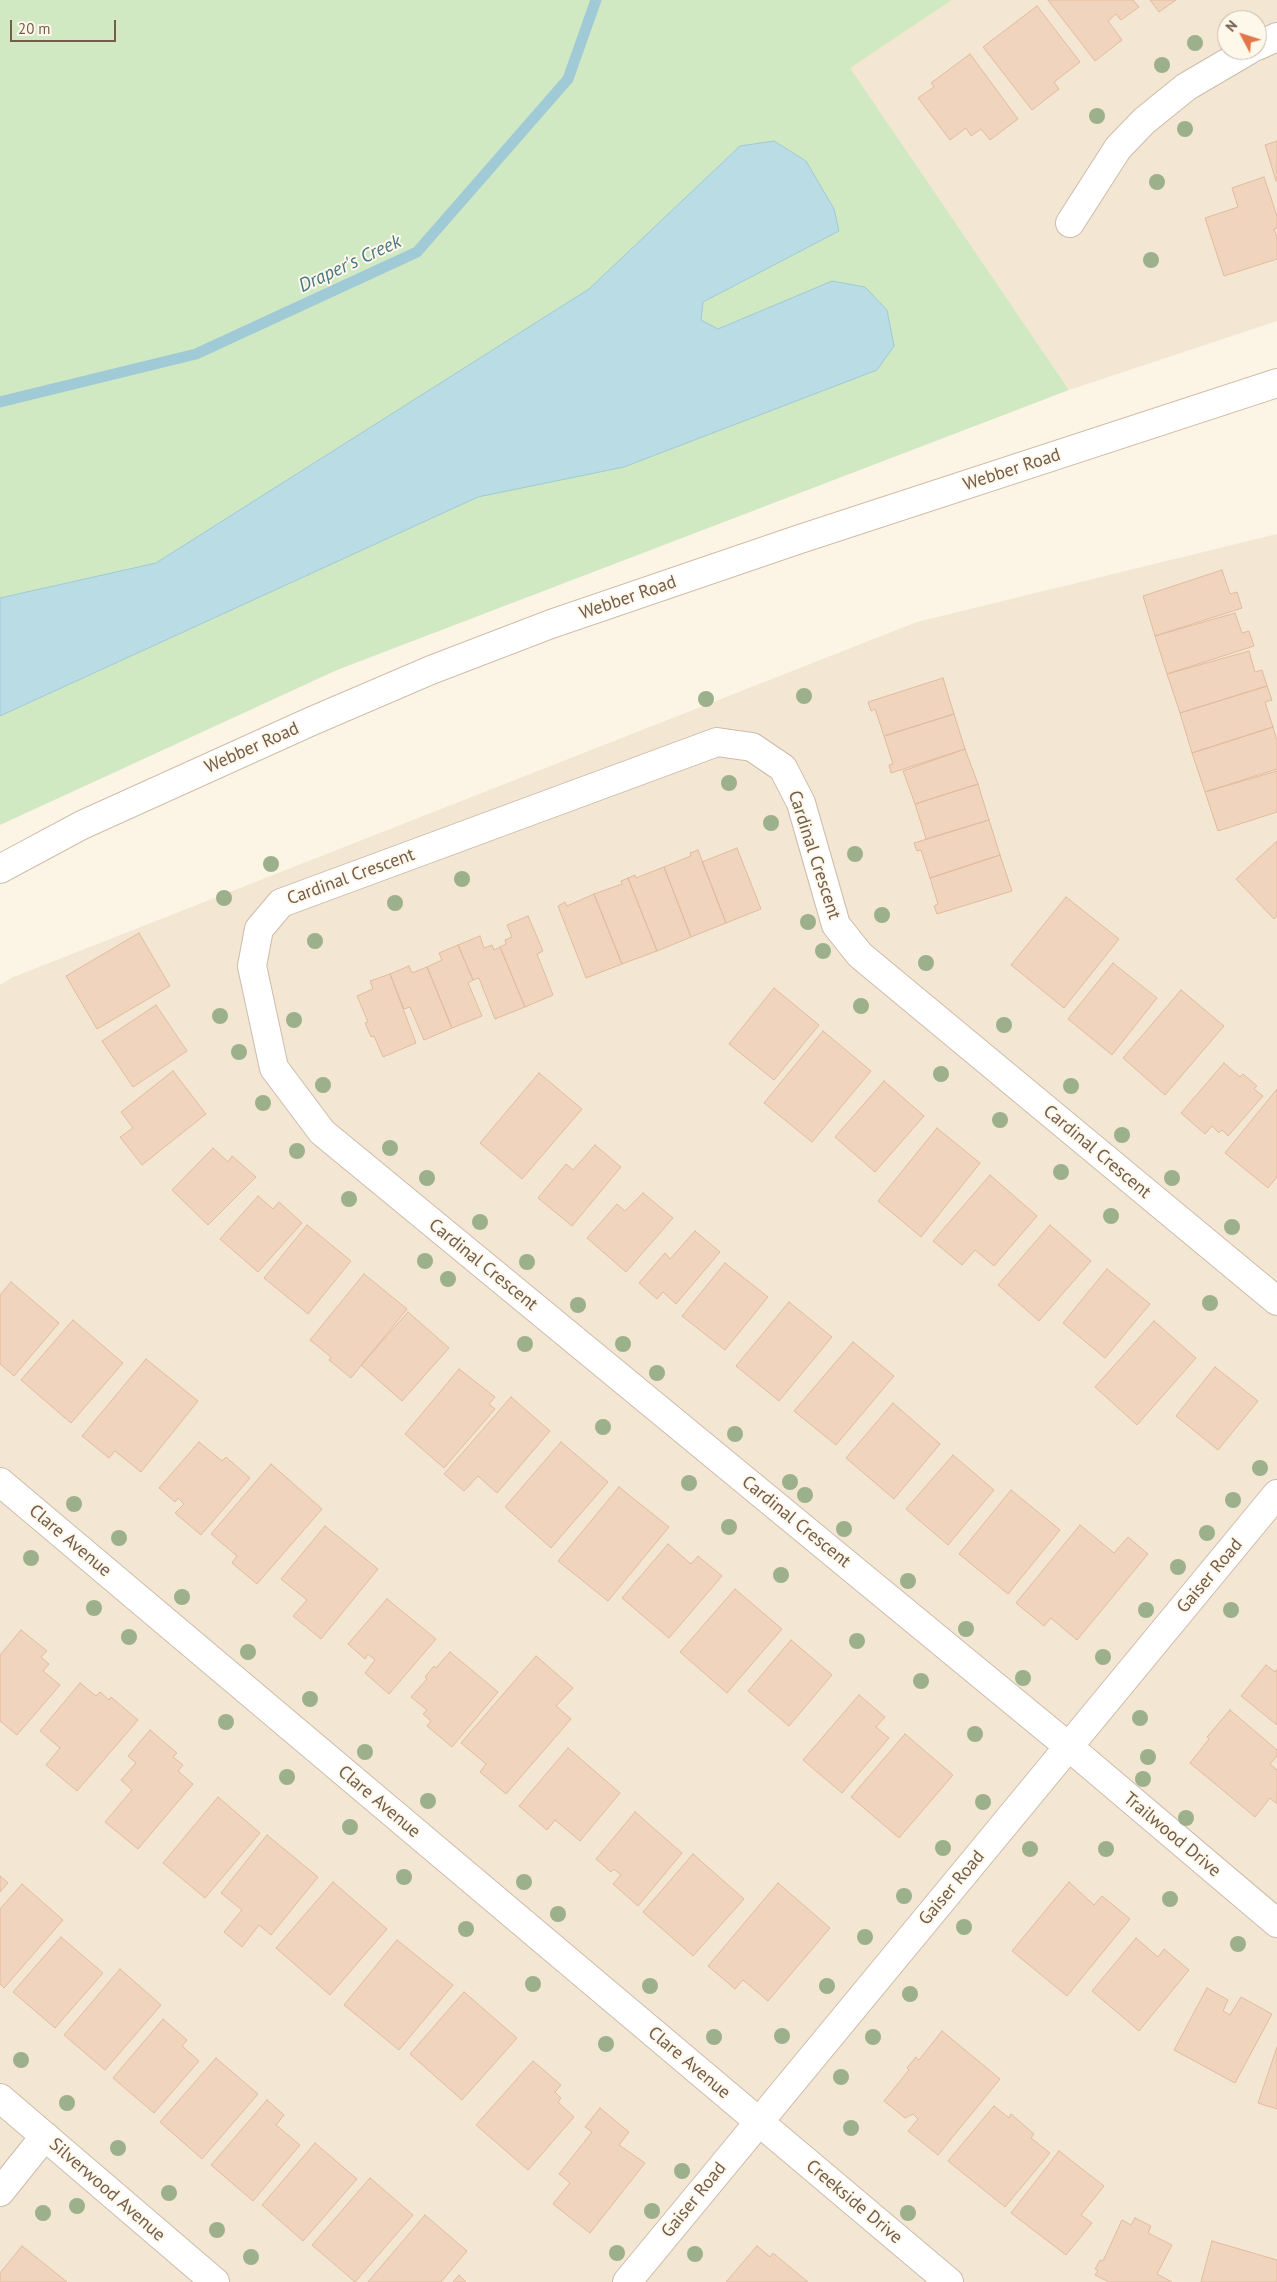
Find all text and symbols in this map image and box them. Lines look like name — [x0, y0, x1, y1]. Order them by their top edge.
scale bar — [12, 10, 119, 42]
north arrow — [1217, 10, 1267, 60]
text: N — [1221, 17, 1241, 35]
text: 20 m — [18, 19, 51, 38]
water label: Draper's Creek — [295, 230, 405, 298]
street label: Webber Road — [961, 444, 1063, 496]
street label: Webber Road — [577, 571, 679, 625]
street label: Webber Road — [202, 718, 302, 778]
street label: Cardinal Crescent — [783, 788, 845, 922]
street label: Cardinal Crescent — [284, 844, 418, 910]
street label: Cardinal Crescent — [1039, 1101, 1155, 1203]
street label: Cardinal Crescent — [424, 1214, 542, 1316]
street label: Cardinal Crescent — [737, 1471, 855, 1573]
street label: Clare Avenue — [24, 1500, 116, 1582]
street label: Gaiser Road — [1173, 1534, 1247, 1618]
street label: Clare Avenue — [333, 1761, 425, 1843]
street label: Trailwood Drive — [1119, 1788, 1225, 1882]
street label: Gaiser Road — [915, 1846, 989, 1930]
street label: Clare Avenue — [643, 2022, 735, 2104]
street label: Silverwood Avenue — [45, 2134, 169, 2246]
street label: Creekside Drive — [801, 2155, 907, 2249]
street label: Gaiser Road — [657, 2158, 731, 2242]

